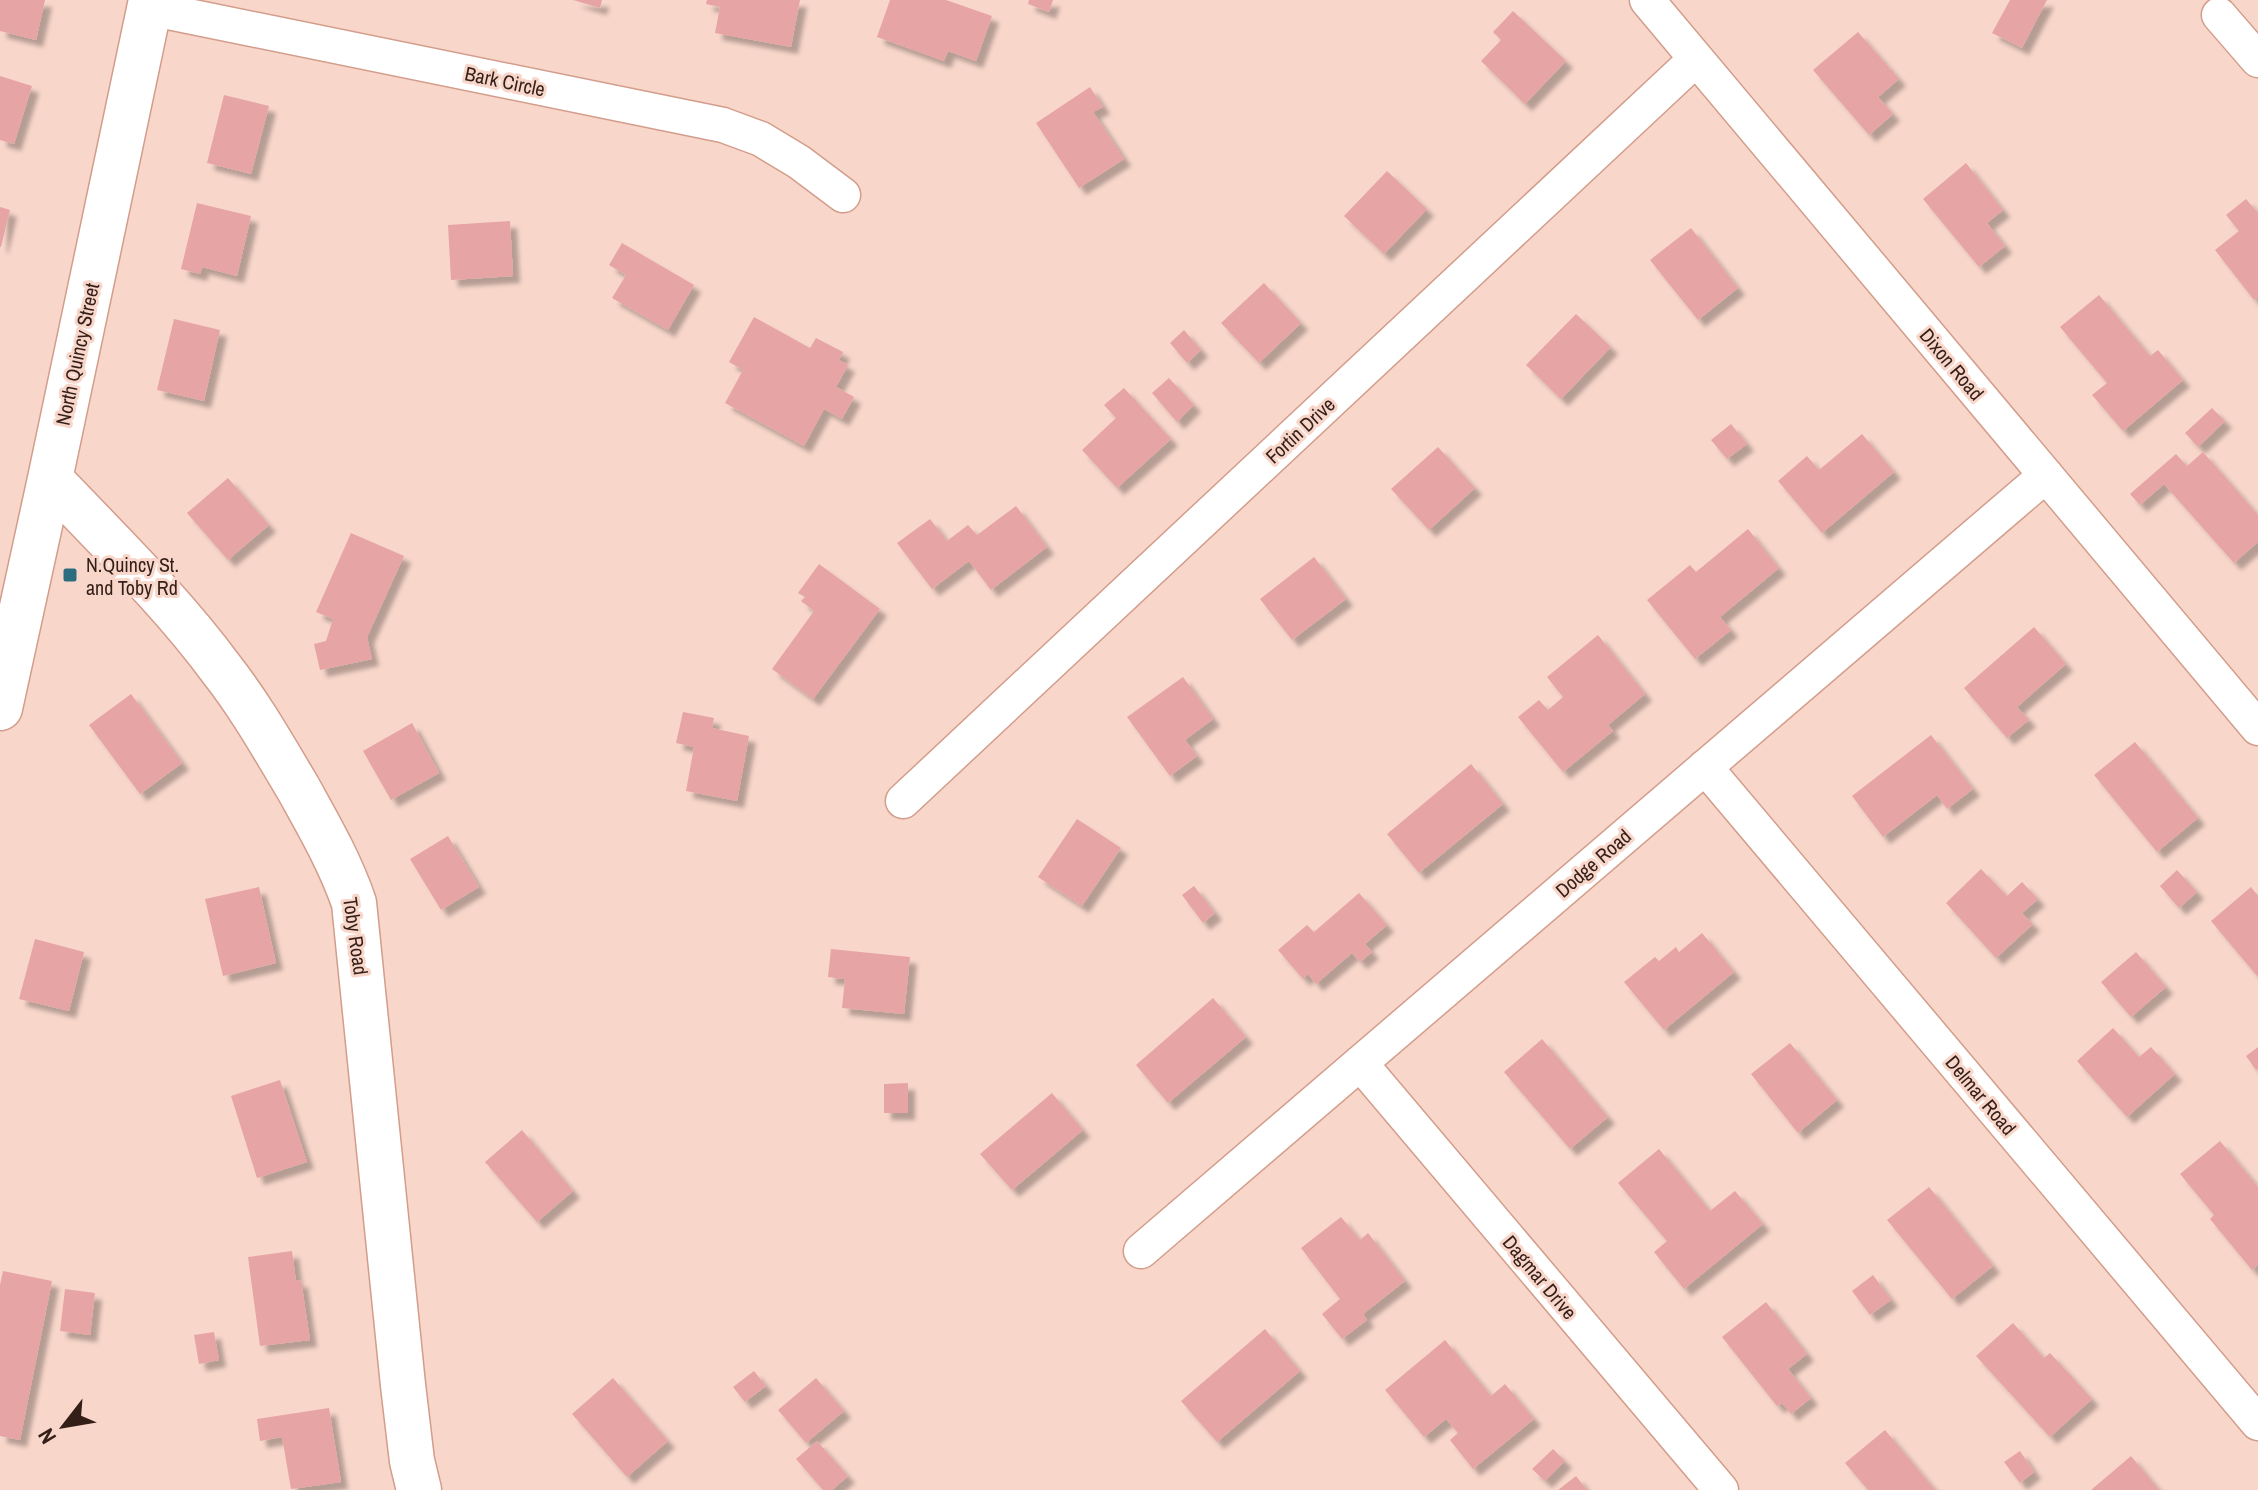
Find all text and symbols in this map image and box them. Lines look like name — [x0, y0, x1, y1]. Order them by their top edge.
street label: Bark Circle — [463, 59, 547, 103]
street label: North Quincy Street — [49, 280, 105, 428]
street label: Dixon Road — [1914, 322, 1990, 406]
street label: Fortin Drive — [1259, 391, 1341, 469]
place label: N.Quincy St. and Toby Rd — [86, 551, 179, 601]
marker: N.Quincy St. and Toby Rd — [61, 566, 79, 584]
street label: Dodge Road — [1549, 823, 1637, 903]
street label: Toby Road — [337, 895, 375, 977]
street label: Delmar Road — [1940, 1049, 2022, 1141]
street label: Dagmar Drive — [1497, 1229, 1583, 1325]
north arrow — [24, 1386, 104, 1466]
text: N — [31, 1423, 63, 1450]

